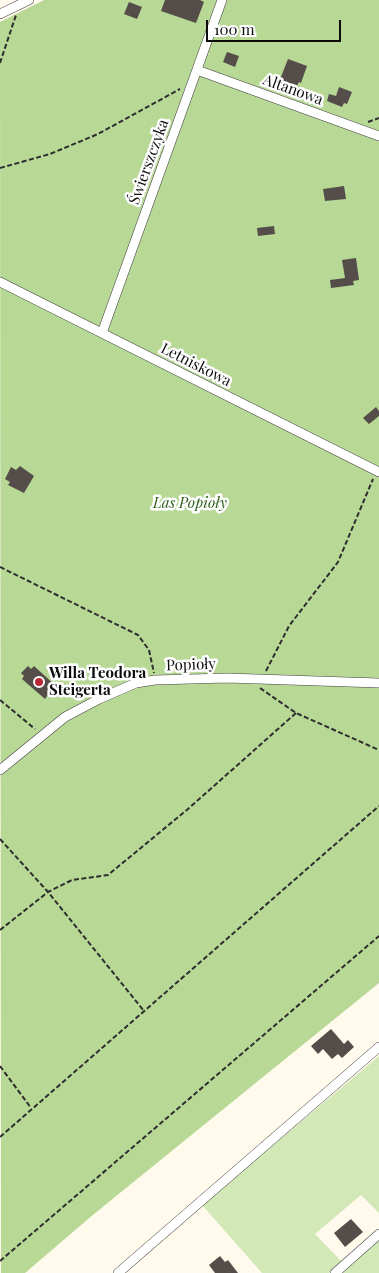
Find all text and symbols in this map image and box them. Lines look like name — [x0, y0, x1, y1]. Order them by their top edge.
scale bar — [209, 10, 344, 42]
text: 100 m — [214, 19, 255, 39]
street label: Altanowa — [261, 71, 325, 109]
street label: Świerszczyka — [125, 117, 173, 207]
street label: Letniskowa — [158, 340, 234, 390]
park label: Las Popioły — [153, 494, 227, 512]
street label: Popioły — [166, 655, 216, 675]
place label: Willa Teodora Steigerta — [49, 664, 146, 699]
marker: Willa Teodora Steigerta — [33, 676, 45, 688]

